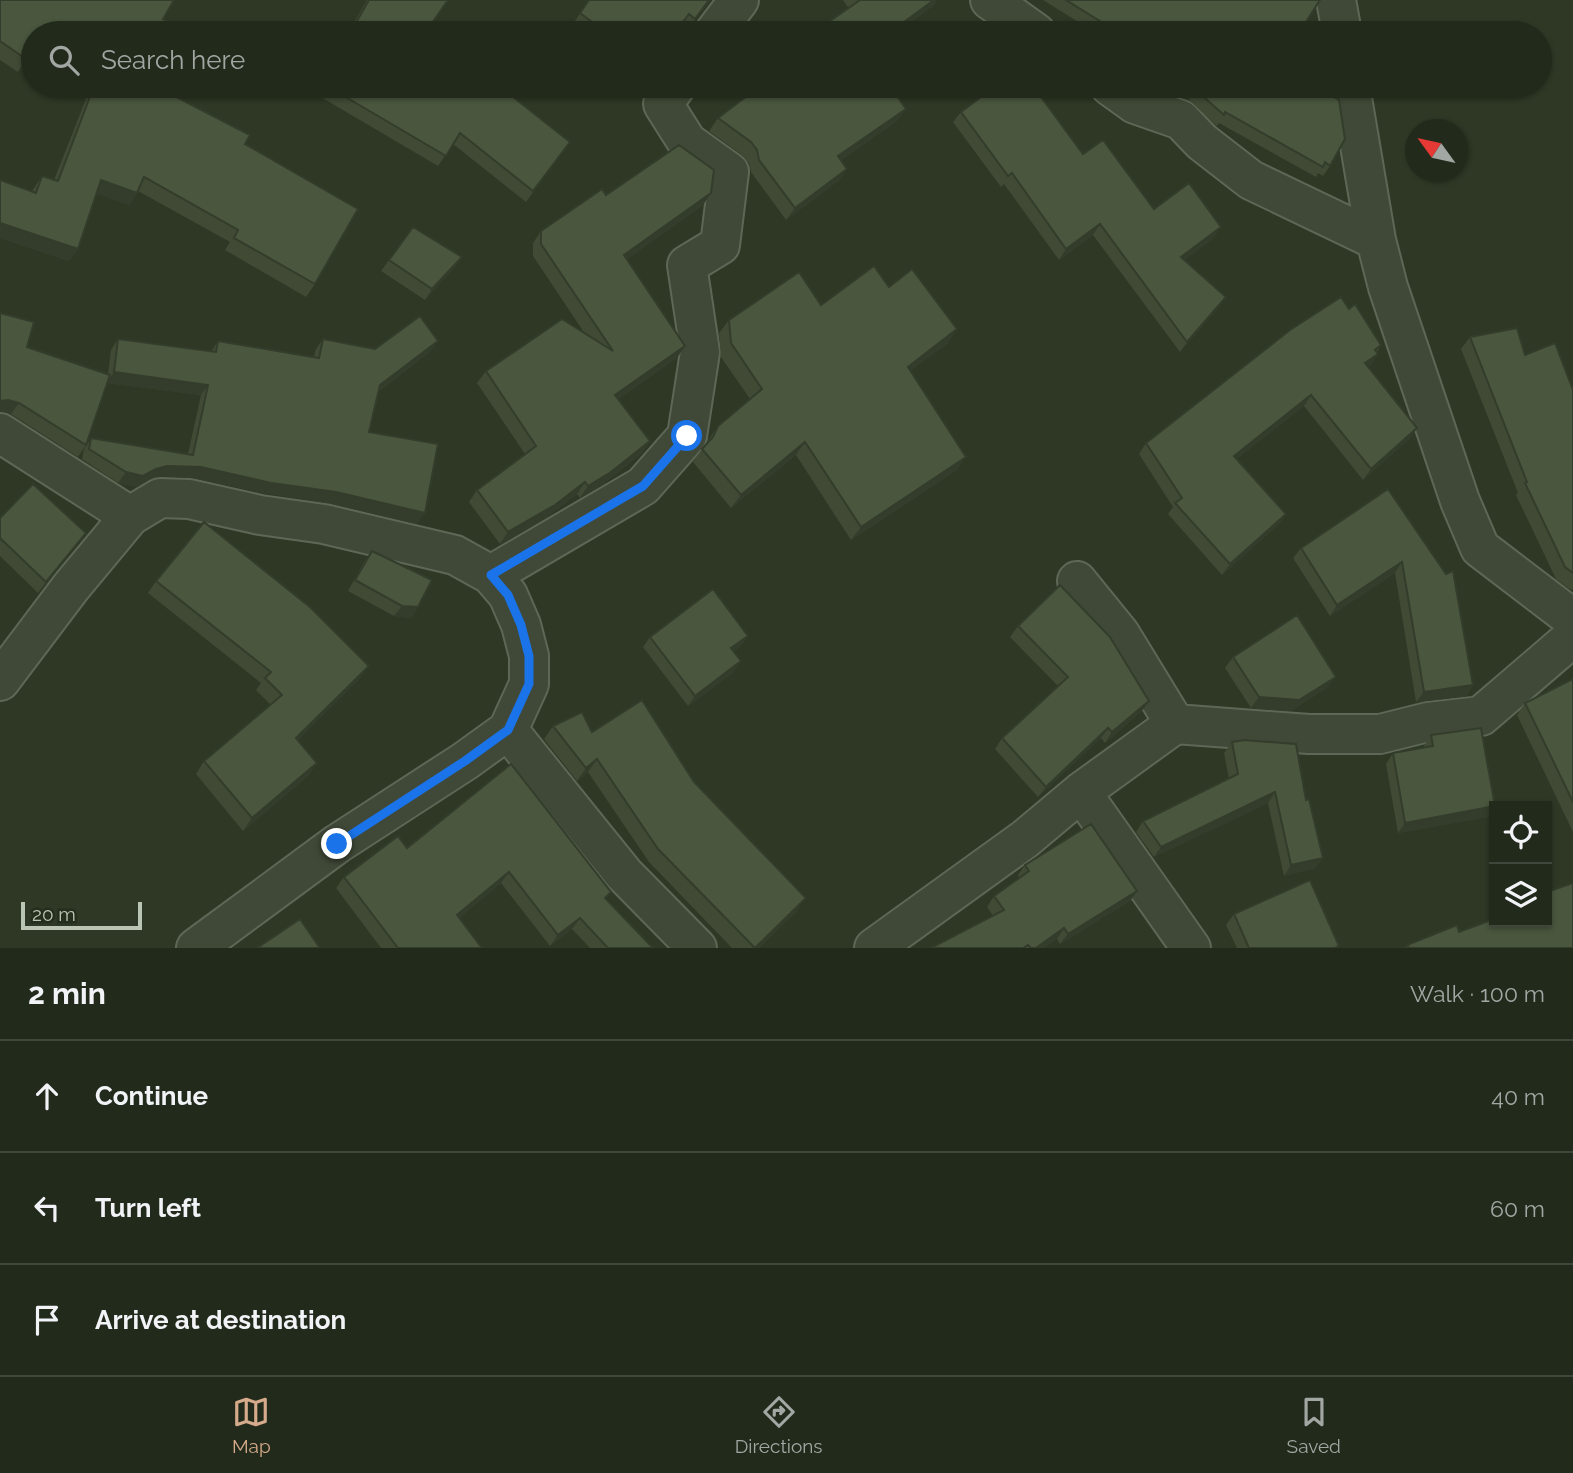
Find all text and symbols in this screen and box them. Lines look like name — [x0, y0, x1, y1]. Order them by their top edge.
search box — [21, 21, 1552, 98]
icon: search — [45, 41, 83, 79]
text: Search here — [101, 45, 245, 75]
north arrow — [1405, 119, 1468, 182]
route start — [671, 420, 702, 451]
map controls — [1489, 801, 1552, 927]
button: locate — [1489, 801, 1552, 864]
route end — [321, 828, 352, 859]
button: layers — [1489, 864, 1552, 927]
scale bar — [21, 899, 142, 931]
text: 20 m — [32, 903, 76, 925]
text: 2 min — [28, 976, 106, 1011]
text: Walk · 100 m — [1410, 980, 1545, 1007]
icon: ahead — [28, 1077, 66, 1115]
text: Continue — [95, 1081, 208, 1111]
text: 40 m — [1491, 1083, 1545, 1110]
icon: left — [28, 1189, 66, 1227]
text: Turn left — [95, 1193, 201, 1223]
text: 60 m — [1490, 1195, 1545, 1222]
icon: arrive — [28, 1301, 66, 1339]
text: Arrive at destination — [95, 1305, 346, 1335]
tab: Map — [232, 1393, 271, 1457]
tab: Directions — [735, 1393, 823, 1457]
tab: Saved — [1287, 1393, 1341, 1457]

